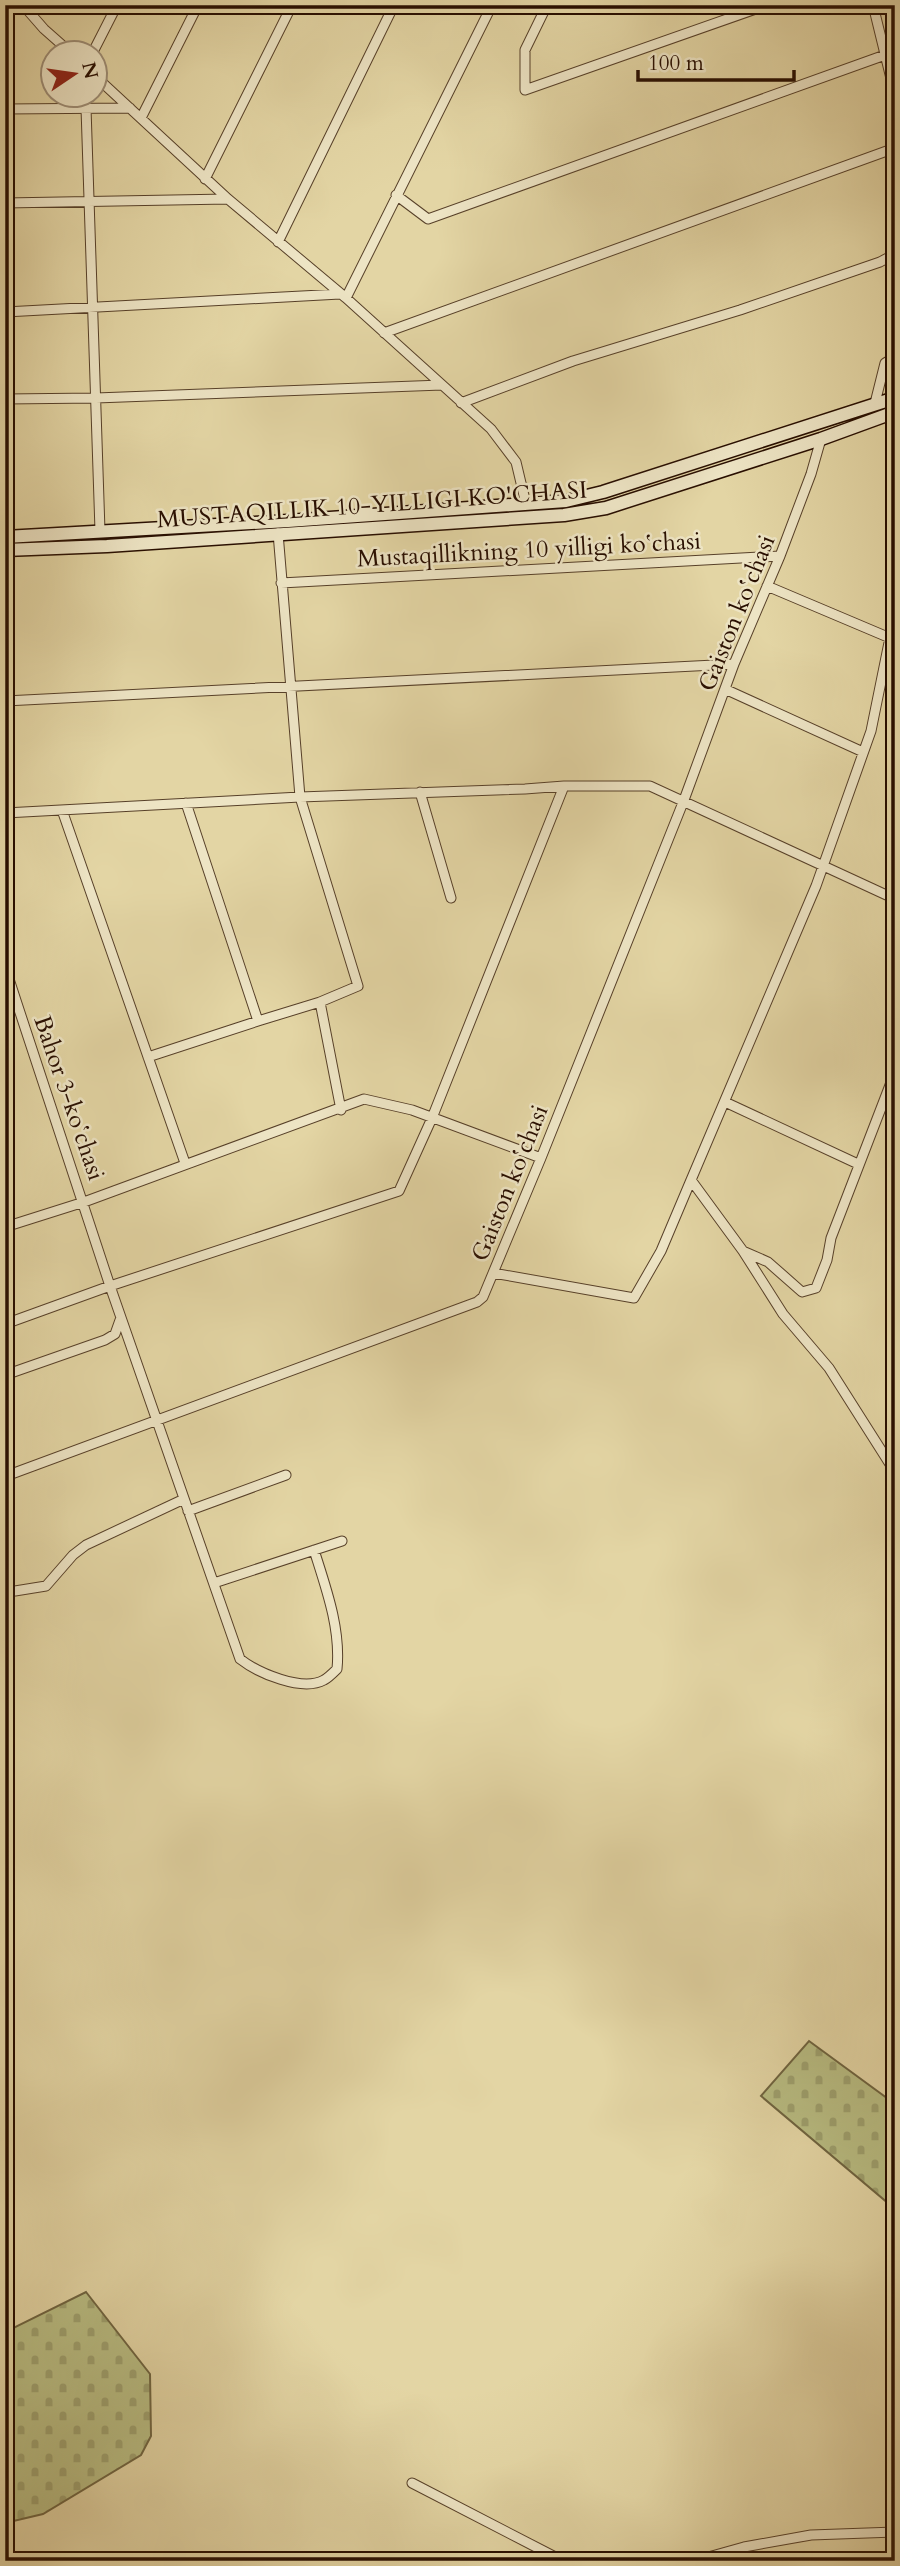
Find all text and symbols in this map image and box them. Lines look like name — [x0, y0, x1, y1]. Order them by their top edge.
north arrow — [38, 38, 108, 108]
scale bar — [638, 38, 793, 82]
text: 100 m — [648, 49, 704, 78]
text: N — [75, 59, 104, 82]
street label: MUSTAQILLIK 10-YILLIGI KO'CHASI — [156, 473, 588, 537]
street label: Mustaqillikning 10 yilligi koʻchasi — [356, 524, 702, 575]
street label: Gaiston koʻchasi — [691, 530, 783, 696]
street label: Bahor 3-koʻchasi — [25, 1011, 113, 1185]
street label: Gaiston koʻchasi — [464, 1100, 556, 1266]

